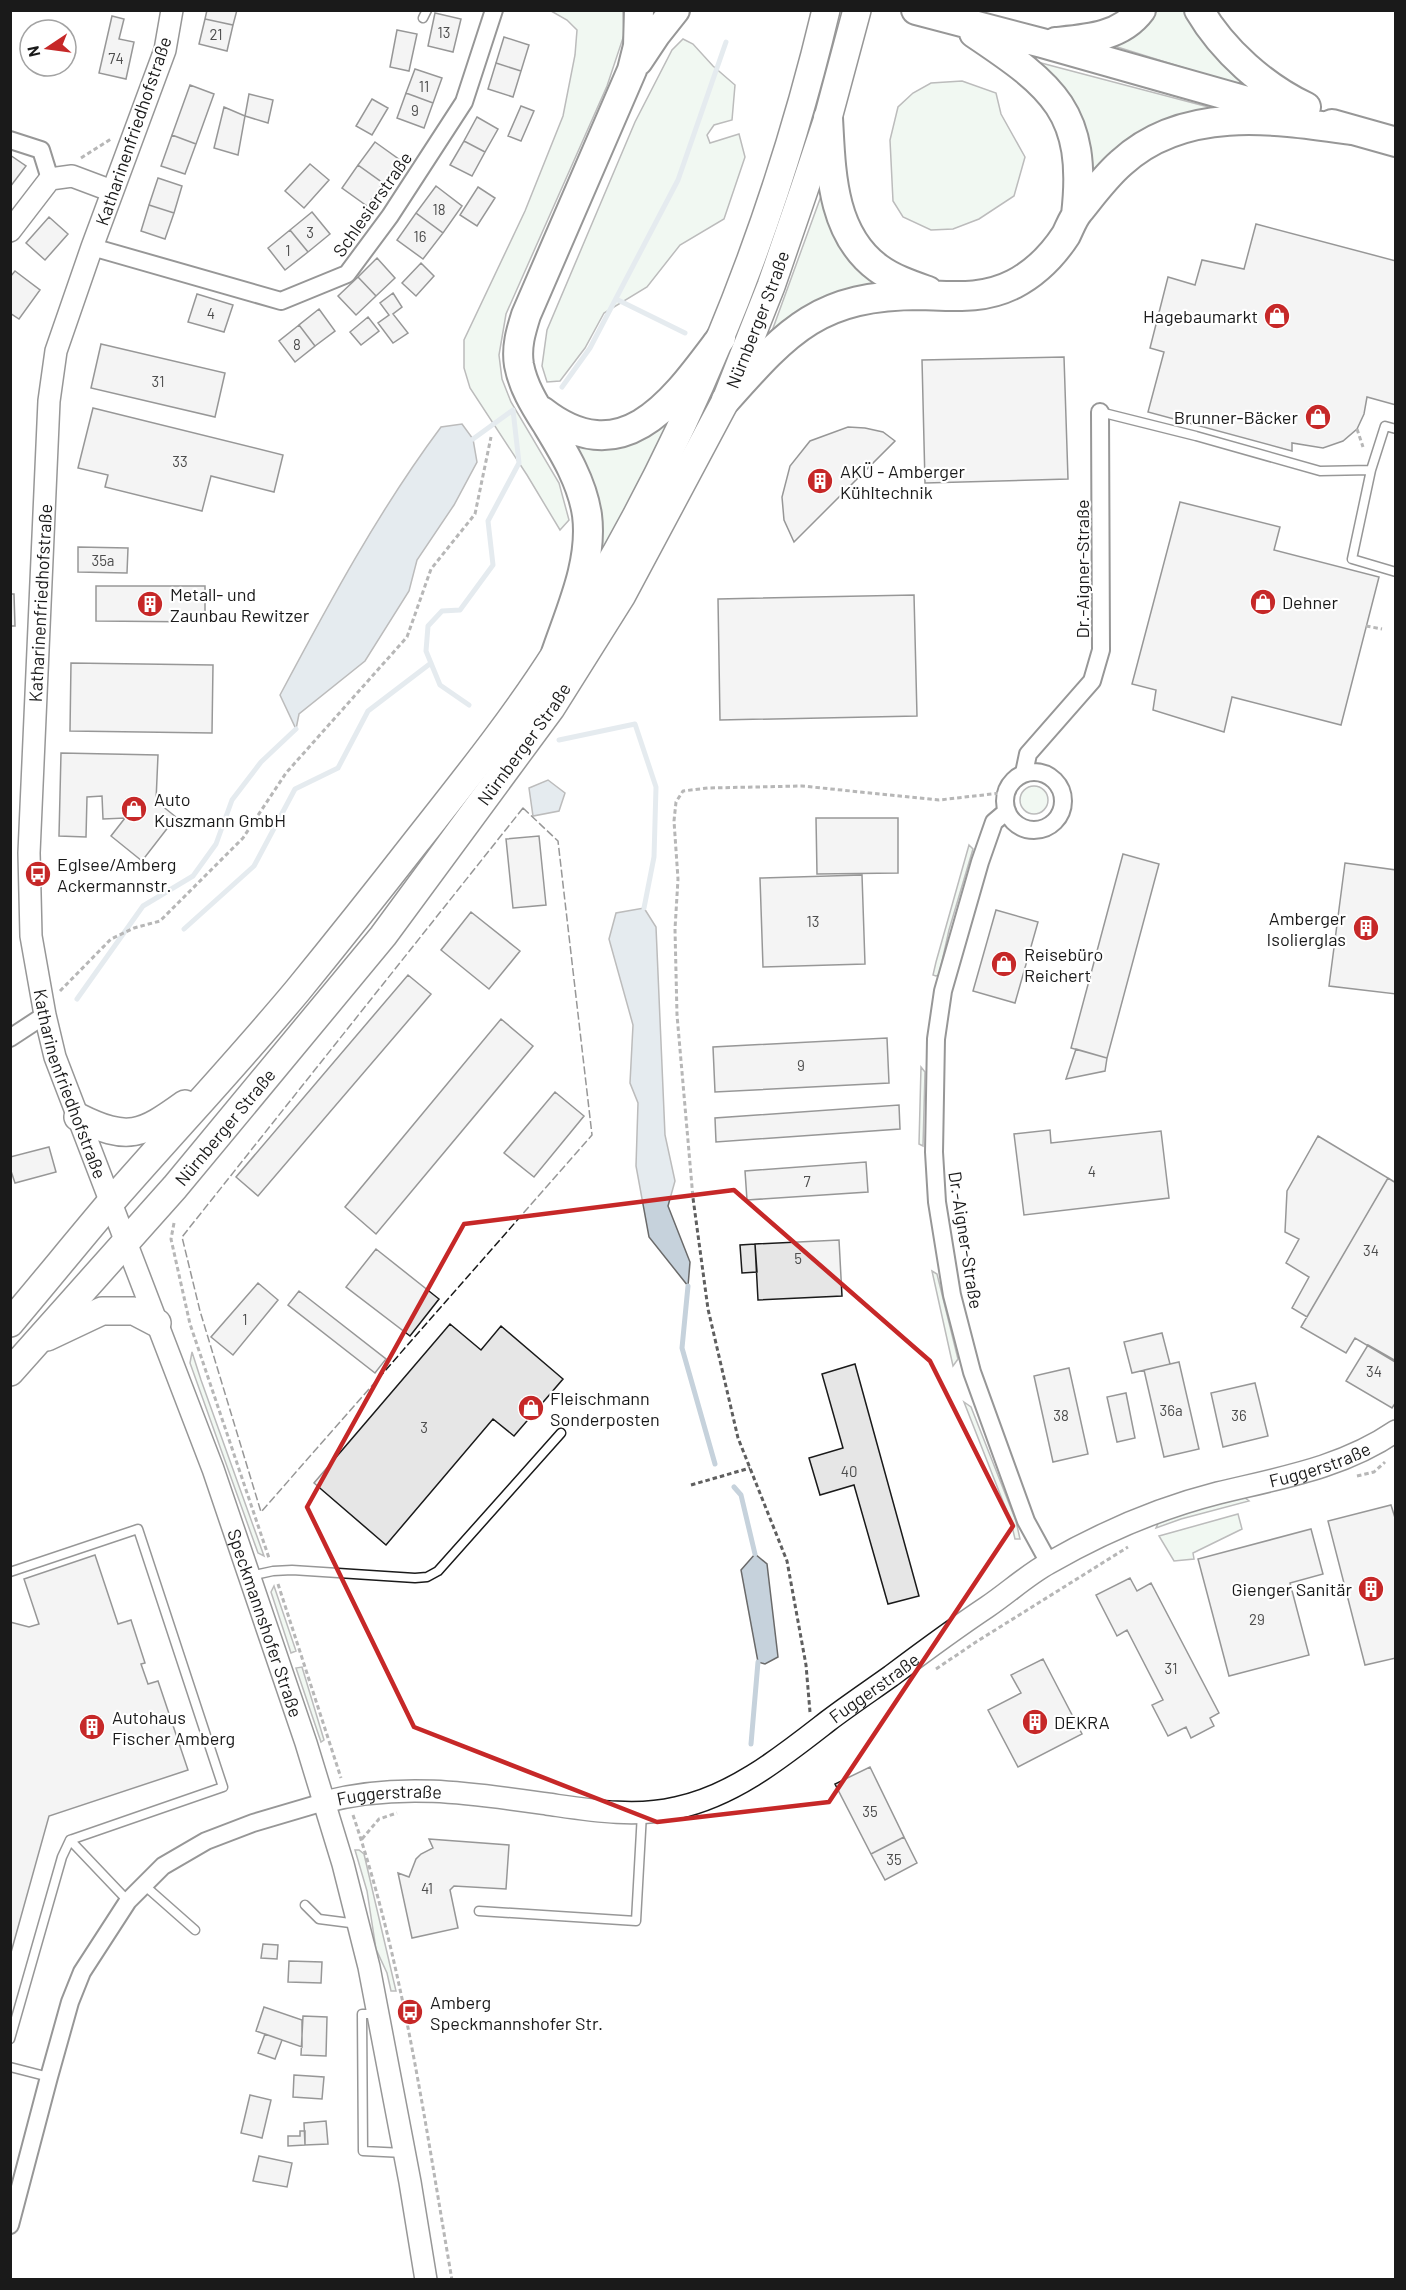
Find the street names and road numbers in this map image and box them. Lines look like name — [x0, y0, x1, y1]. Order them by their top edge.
street label: Katharinenfriedhofstraße — [90, 34, 176, 228]
street label: Schlesierstraße — [328, 147, 416, 261]
street label: Nürnberger Straße — [721, 248, 793, 391]
street label: Dr.-Aigner-Straße — [1071, 499, 1093, 639]
street label: Katharinenfriedhofstraße — [24, 503, 56, 703]
street label: Nürnberger Straße — [472, 679, 575, 809]
street label: Katharinenfriedhofstraße — [30, 987, 112, 1182]
street label: Nürnberger Straße — [170, 1064, 280, 1190]
street label: Dr.-Aigner-Straße — [944, 1170, 988, 1310]
street label: Fuggerstraße — [1267, 1437, 1374, 1492]
street label: Speckmannshofer Straße — [223, 1526, 307, 1720]
street label: Fuggerstraße — [825, 1648, 923, 1727]
street label: Fuggerstraße — [335, 1780, 442, 1810]

